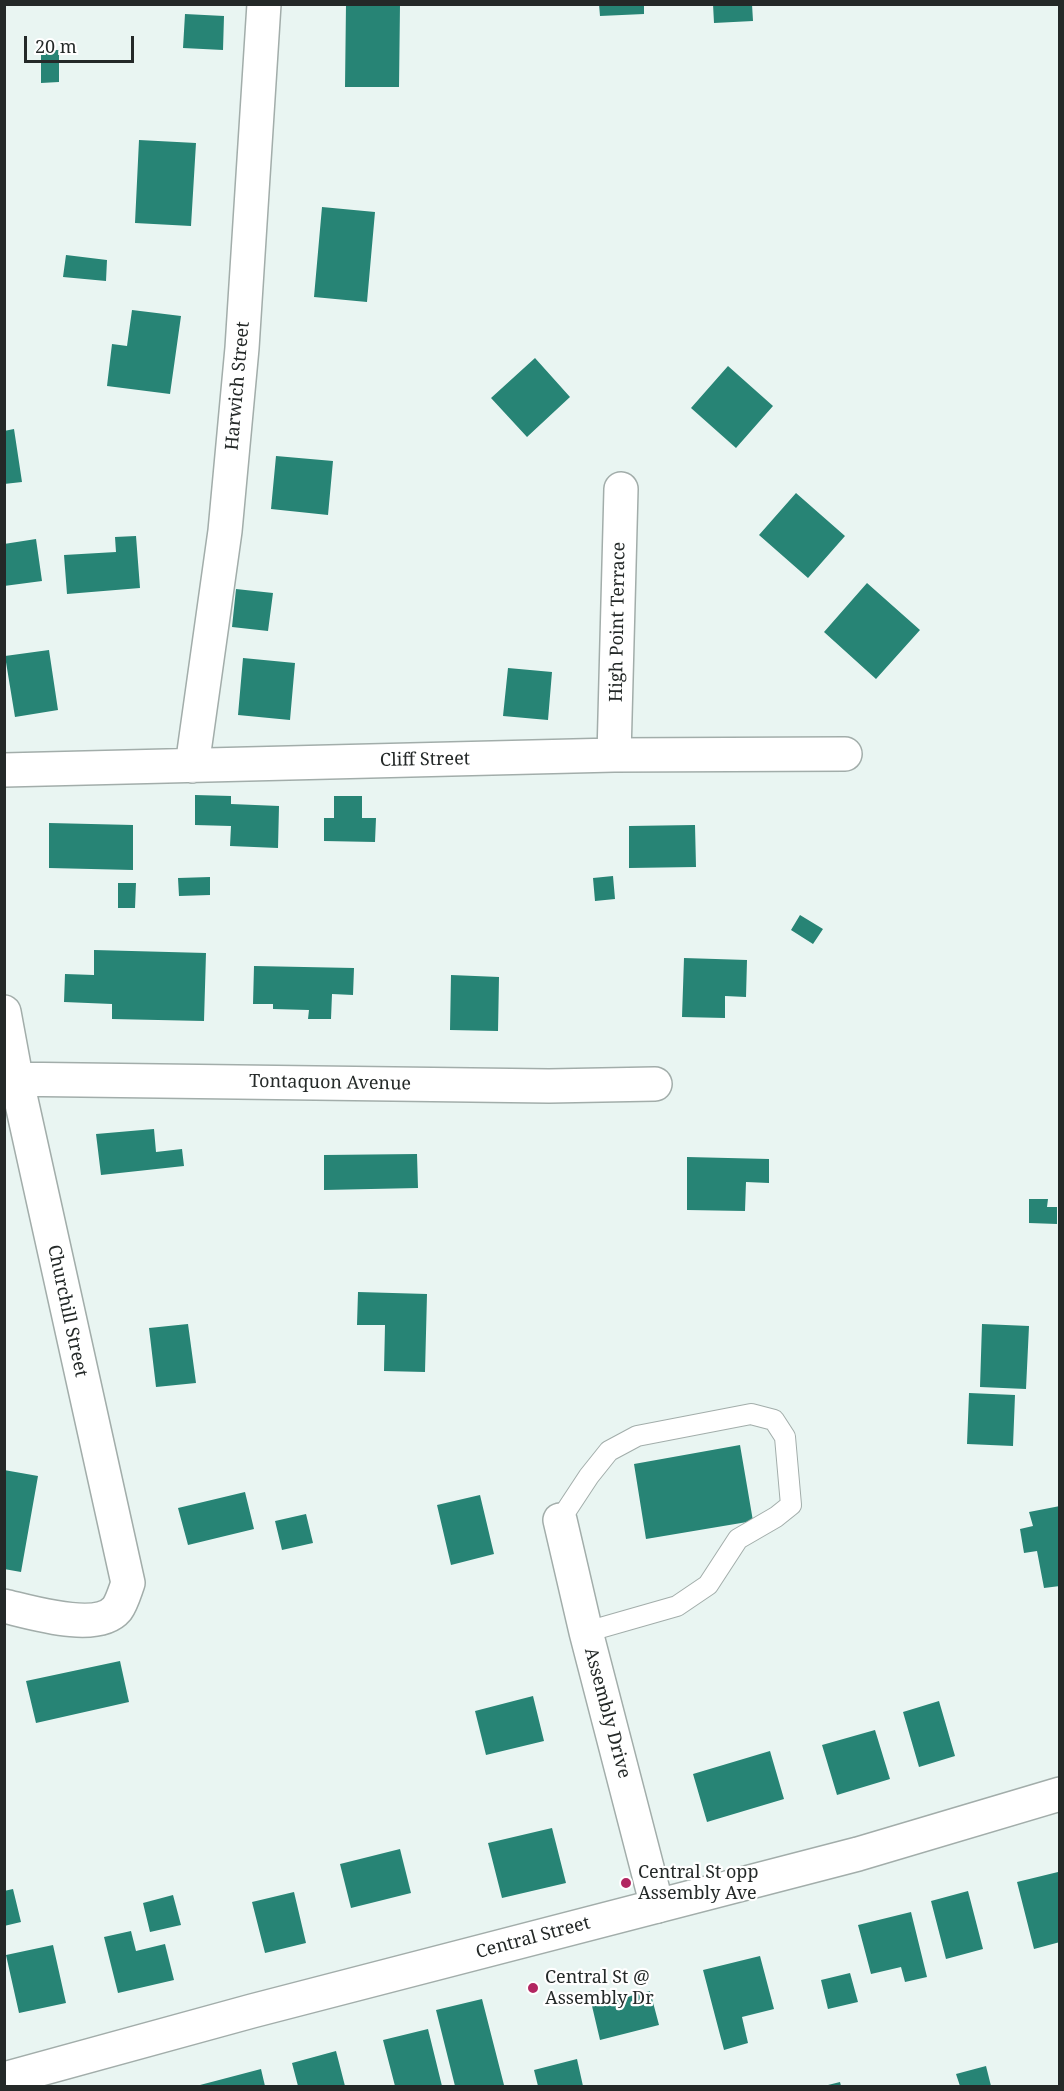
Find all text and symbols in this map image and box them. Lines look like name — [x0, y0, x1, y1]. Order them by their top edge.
scale bar — [27, 24, 136, 62]
text: 20 m — [35, 34, 77, 58]
street label: Harwich Street — [222, 321, 254, 451]
street label: High Point Terrace — [606, 542, 630, 702]
street label: Cliff Street — [380, 748, 470, 772]
street label: Tontaquon Avenue — [249, 1071, 411, 1095]
street label: Churchill Street — [42, 1243, 92, 1379]
street label: Assembly Drive — [579, 1645, 635, 1781]
place label: Central St opp Assembly Ave — [638, 1862, 758, 1904]
marker: Central St opp Assembly Ave — [619, 1876, 633, 1890]
street label: Central Street — [474, 1912, 592, 1964]
place label: Central St @ Assembly Dr — [545, 1967, 654, 2010]
marker: Central St @ Assembly Dr — [526, 1981, 540, 1995]

